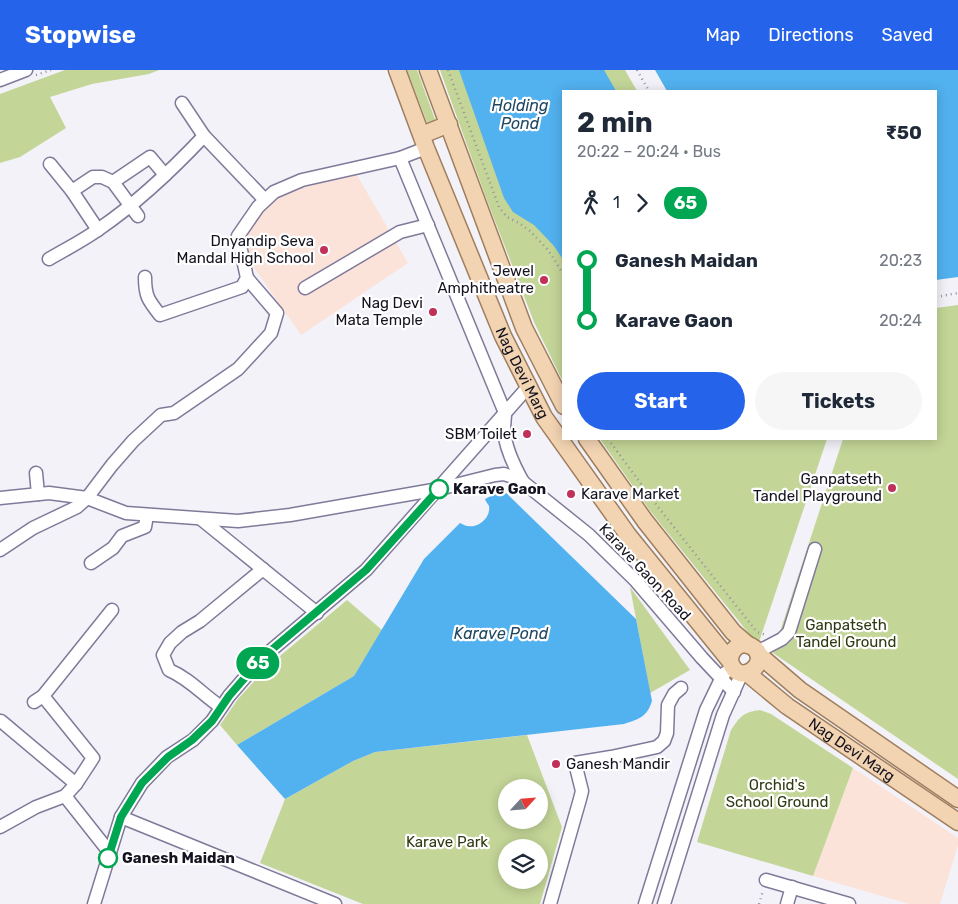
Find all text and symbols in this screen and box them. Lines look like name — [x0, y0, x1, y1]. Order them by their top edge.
text: Stopwise — [25, 21, 136, 49]
text: Map — [705, 24, 740, 46]
text: Directions — [768, 24, 854, 46]
text: Saved — [882, 24, 933, 46]
water label: Holding Pond — [491, 96, 549, 133]
text: 2 min — [577, 106, 653, 139]
text: ₹50 — [885, 121, 922, 144]
text: 20:22 – 20:24 · Bus — [577, 142, 721, 161]
icon: walk — [577, 189, 605, 217]
icon: forward — [628, 189, 656, 217]
text: 65 — [674, 192, 697, 214]
text: 1 — [613, 193, 620, 212]
place label: Dnyandip Seva Mandal High School — [176, 232, 314, 267]
marker: Dnyandip Seva Mandal High School — [318, 244, 330, 256]
text: Ganesh Maidan — [615, 249, 758, 272]
text: 20:23 — [879, 251, 922, 270]
place label: Jewel Amphitheatre — [437, 262, 534, 297]
marker: Jewel Amphitheatre — [538, 274, 550, 286]
place label: Nag Devi Mata Temple — [335, 294, 423, 329]
marker: Nag Devi Mata Temple — [427, 306, 439, 318]
text: Karave Gaon — [615, 309, 733, 332]
text: 20:24 — [879, 311, 922, 330]
street label: Nag Devi Marg — [491, 325, 552, 422]
button: Start — [577, 372, 745, 430]
button: Tickets — [755, 372, 922, 430]
place label: SBM Toilet — [445, 425, 517, 443]
marker: SBM Toilet — [521, 428, 533, 440]
place label: Ganpatseth Tandel Playground — [753, 470, 882, 505]
marker: Karave Gaon — [429, 479, 449, 499]
place label: Karave Gaon — [453, 480, 546, 498]
marker: Ganpatseth Tandel Playground — [886, 482, 898, 494]
place label: Karave Market — [581, 485, 680, 503]
marker: Karave Market — [565, 488, 577, 500]
street label: Karave Gaon Road — [595, 520, 695, 624]
park label: Ganpatseth Tandel Ground — [796, 616, 896, 651]
water label: Karave Pond — [454, 624, 549, 643]
line badge: 65 — [236, 647, 280, 679]
text: 65 — [246, 652, 270, 674]
street label: Nag Devi Marg — [805, 714, 898, 785]
place label: Ganesh Mandir — [566, 755, 670, 773]
marker: Ganesh Mandir — [550, 758, 562, 770]
park label: Orchid's School Ground — [726, 776, 828, 811]
north arrow — [498, 779, 548, 829]
map controls — [498, 779, 548, 889]
park label: Karave Park — [406, 833, 488, 851]
button: layers — [498, 839, 548, 889]
marker: Ganesh Maidan — [98, 848, 118, 868]
place label: Ganesh Maidan — [122, 849, 235, 867]

